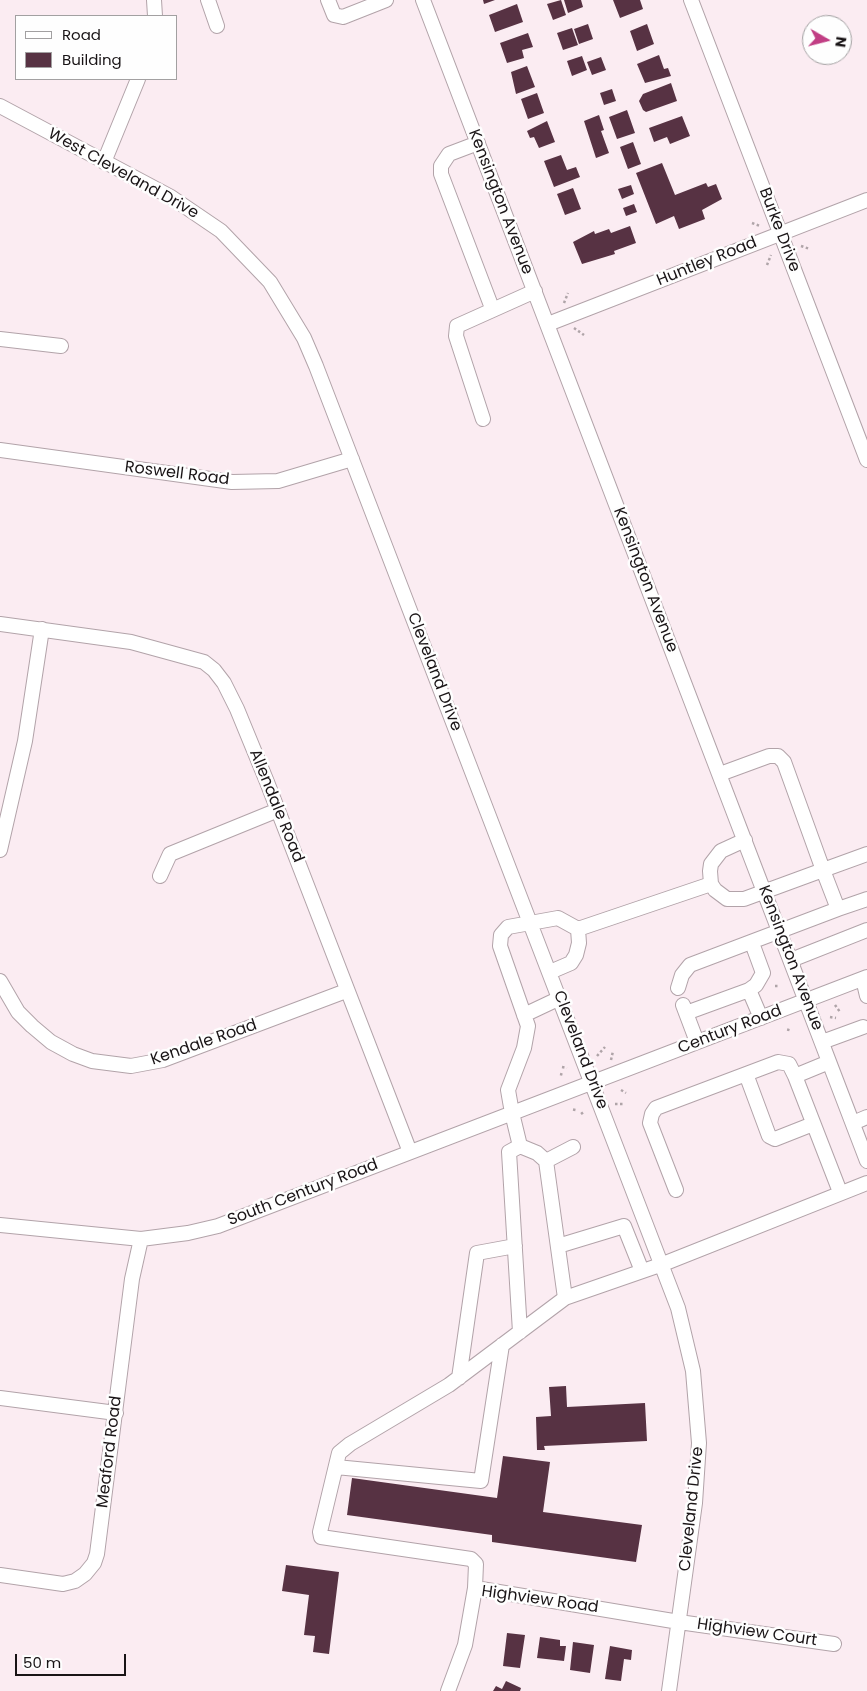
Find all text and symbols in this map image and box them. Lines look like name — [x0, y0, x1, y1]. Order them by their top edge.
legend — [15, 15, 178, 80]
north arrow — [802, 15, 852, 65]
text: Road — [62, 24, 101, 45]
text: N — [830, 35, 851, 49]
text: Building — [62, 49, 122, 70]
street label: West Cleveland Drive — [44, 125, 202, 223]
street label: Kensington Avenue — [463, 127, 537, 277]
street label: Burke Drive — [754, 185, 804, 275]
street label: Huntley Road — [654, 233, 760, 291]
street label: Roswell Road — [124, 458, 230, 490]
street label: Kensington Avenue — [608, 505, 682, 655]
street label: Cleveland Drive — [403, 610, 465, 734]
street label: Allendale Road — [245, 747, 307, 865]
street label: Kensington Avenue — [753, 883, 827, 1033]
street label: Cleveland Drive — [549, 988, 611, 1112]
street label: Century Road — [675, 1001, 785, 1059]
street label: Kendale Road — [148, 1016, 260, 1070]
street label: South Century Road — [225, 1155, 381, 1231]
street label: Meaford Road — [94, 1395, 126, 1509]
street label: Cleveland Drive — [676, 1446, 708, 1572]
street label: Highview Road — [480, 1582, 600, 1618]
street label: Highview Court — [696, 1615, 818, 1651]
scale bar — [18, 1644, 129, 1676]
text: 50 m — [23, 1652, 61, 1673]

